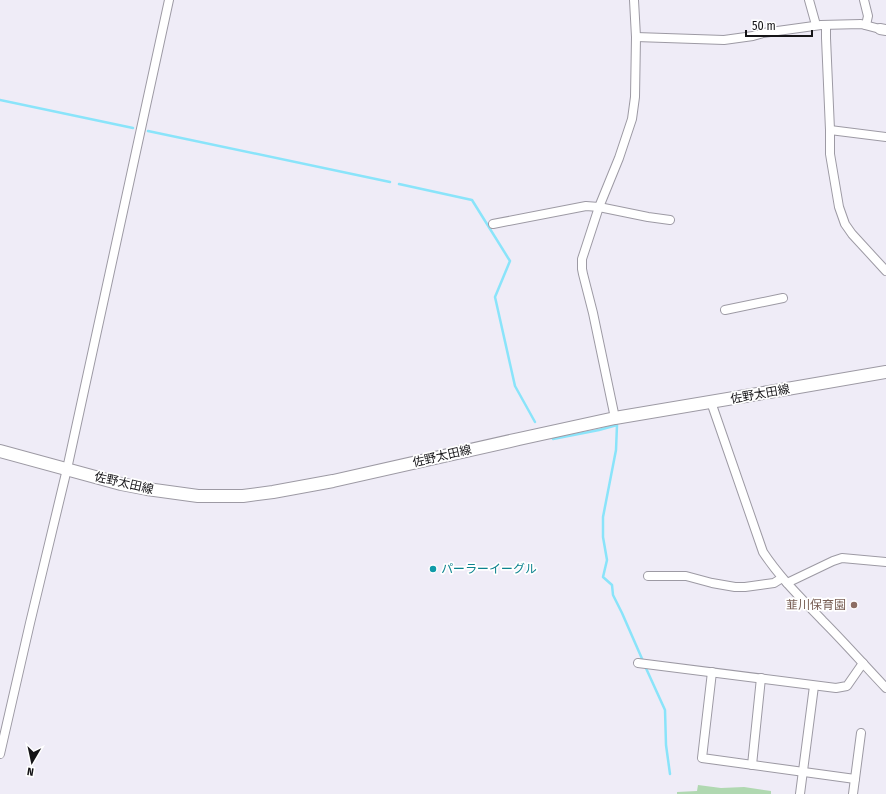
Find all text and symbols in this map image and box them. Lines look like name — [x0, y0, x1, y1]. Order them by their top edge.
scale bar — [746, 12, 812, 38]
text: 50 m — [752, 19, 776, 33]
street label: 佐野太田線 — [729, 382, 791, 406]
street label: 佐野太田線 — [411, 442, 473, 470]
street label: 佐野太田線 — [93, 469, 155, 497]
place label: パーラーイーグル — [441, 562, 537, 576]
marker: パーラーイーグル — [428, 564, 438, 574]
place label: 韮川保育園 — [786, 598, 846, 612]
marker: 韮川保育園 — [849, 600, 859, 610]
north arrow — [12, 742, 52, 782]
text: N — [26, 764, 35, 778]

